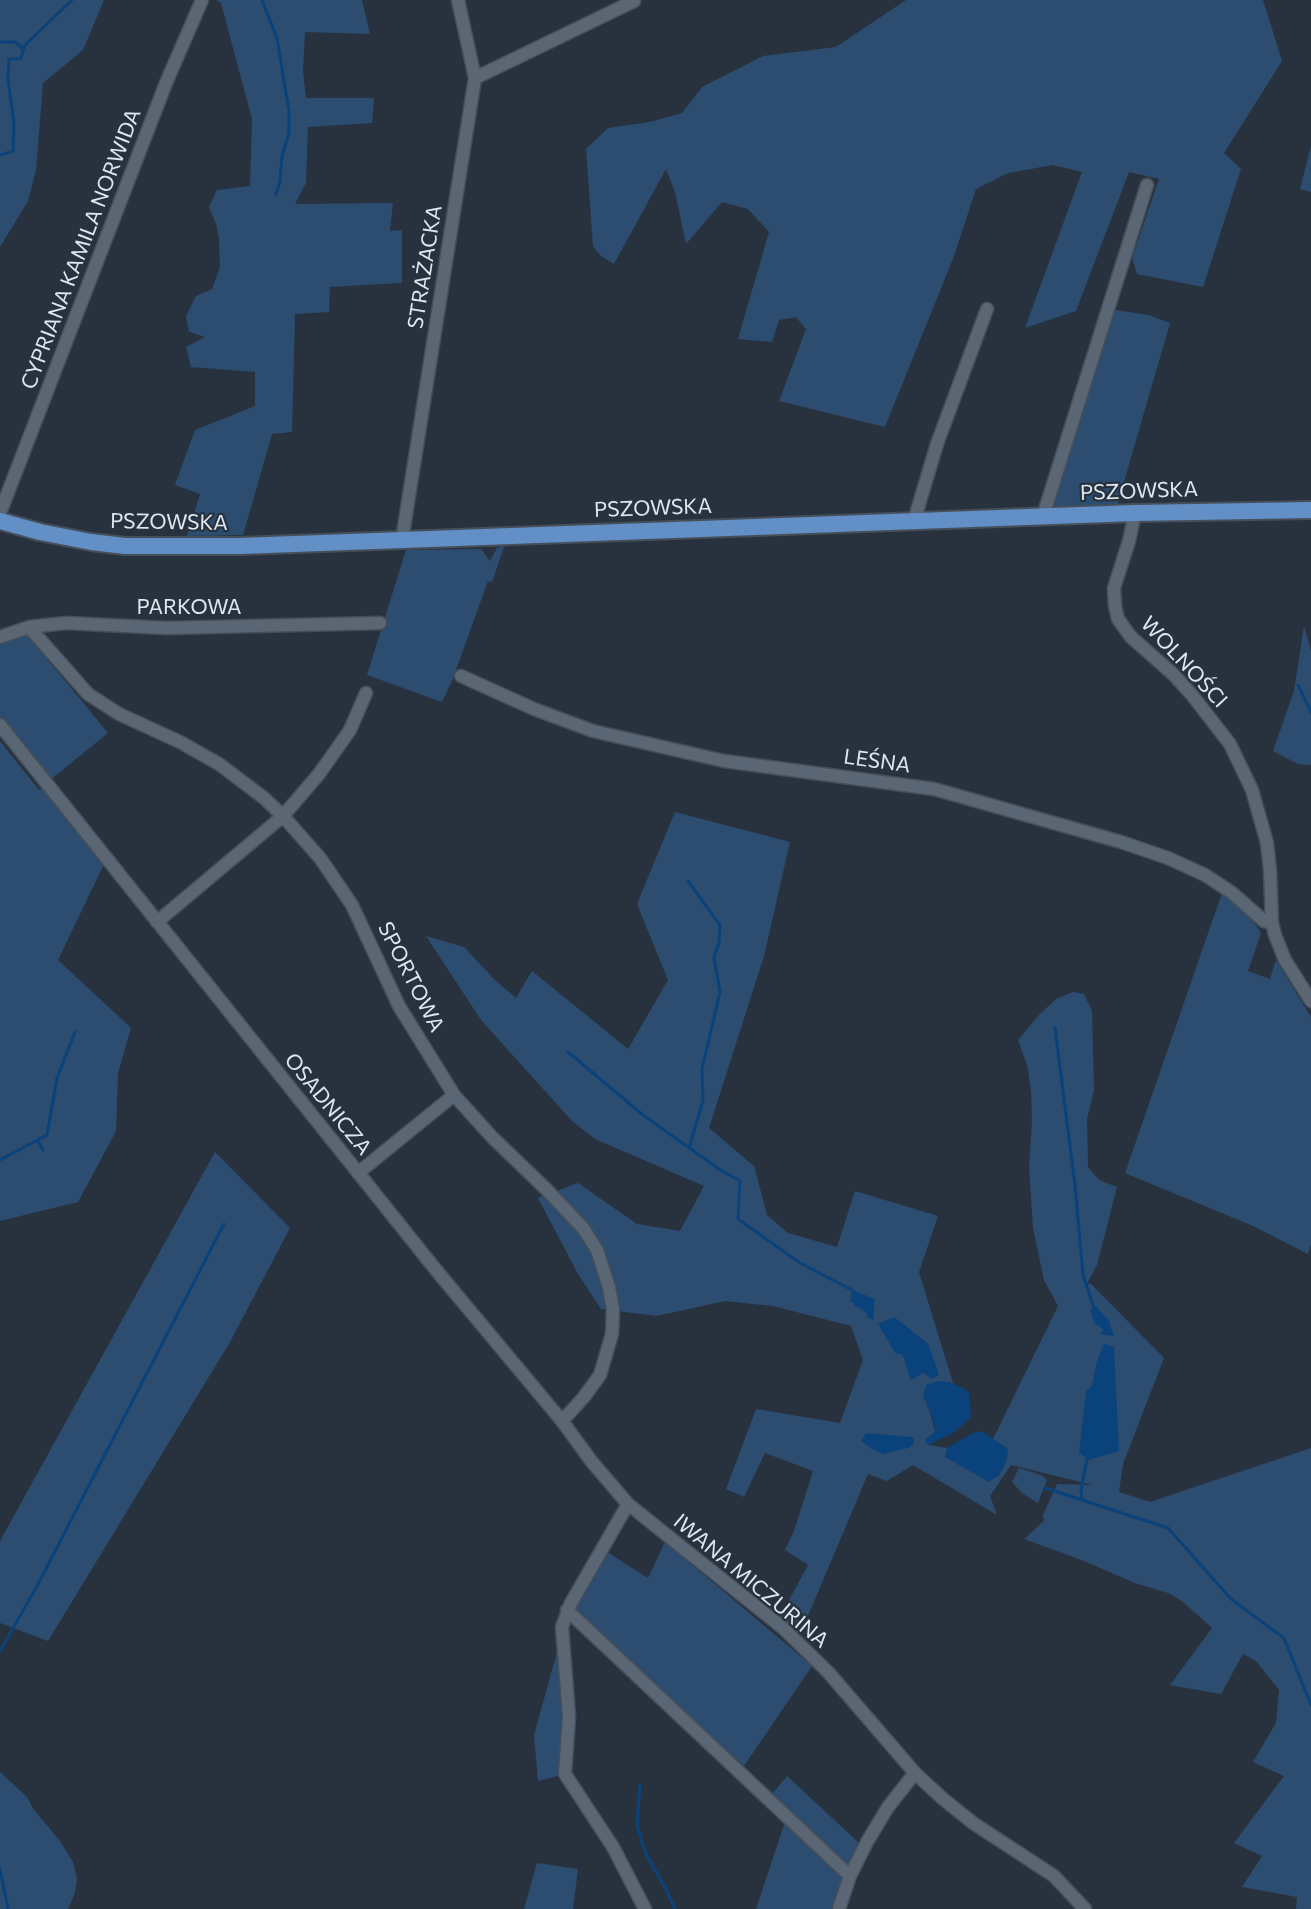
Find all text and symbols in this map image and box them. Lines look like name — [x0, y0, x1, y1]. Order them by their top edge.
street label: CYPRIANA KAMILA NORWIDA — [16, 105, 146, 393]
street label: STRAŻACKA — [403, 203, 447, 331]
street label: PSZOWSKA — [1080, 476, 1198, 506]
street label: PSZOWSKA — [594, 493, 712, 523]
street label: PSZOWSKA — [110, 508, 228, 536]
street label: PARKOWA — [136, 594, 242, 620]
street label: WOLNOŚCI — [1135, 611, 1233, 713]
street label: LEŚNA — [842, 744, 912, 778]
street label: SPORTOWA — [372, 918, 450, 1036]
street label: OSADNICZA — [279, 1048, 377, 1160]
street label: IWANA MICZURINA — [668, 1509, 834, 1653]

